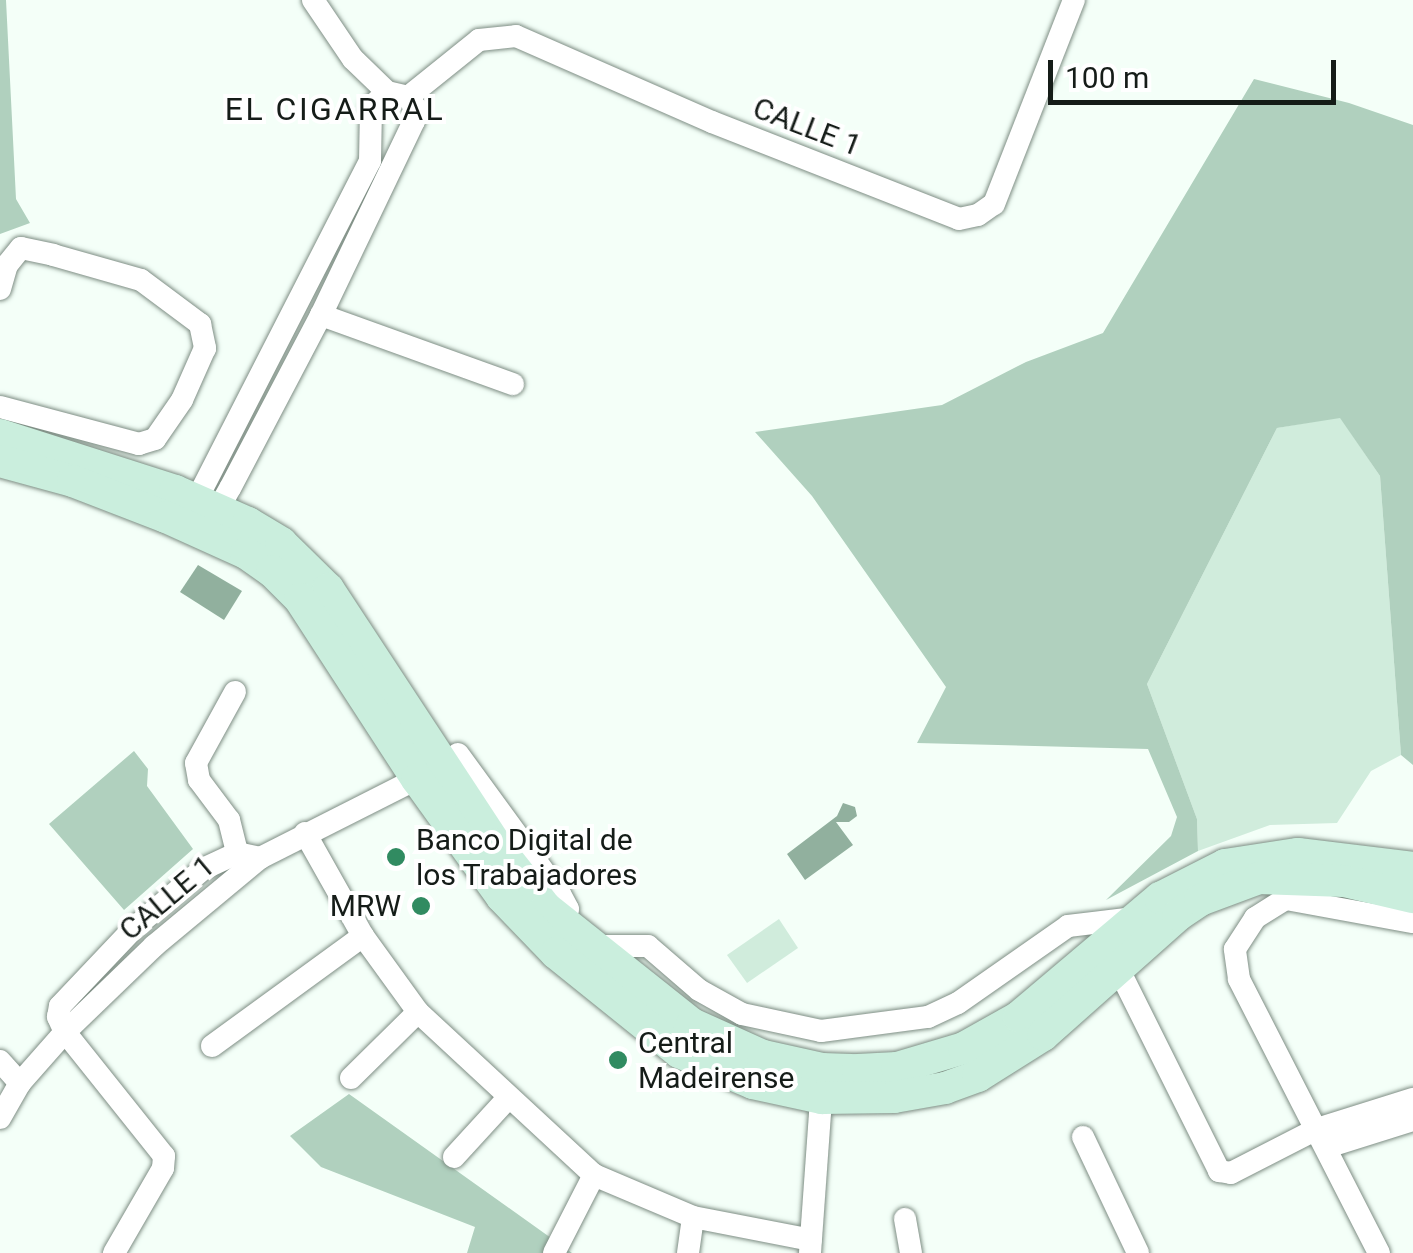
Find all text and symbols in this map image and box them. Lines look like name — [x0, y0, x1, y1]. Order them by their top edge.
scale bar — [1053, 40, 1340, 102]
text: 100 m — [1065, 60, 1149, 95]
district label: EL CIGARRAL — [225, 90, 445, 128]
street label: CALLE 1 — [748, 90, 866, 164]
place label: Banco Digital de los Trabajadores — [416, 822, 638, 892]
marker: Banco Digital de los Trabajadores — [385, 846, 407, 868]
street label: CALLE 1 — [112, 848, 222, 948]
place label: MRW — [330, 888, 401, 924]
marker: MRW — [410, 895, 432, 917]
place label: Central Madeirense — [638, 1025, 794, 1096]
marker: Central Madeirense — [607, 1049, 629, 1071]

